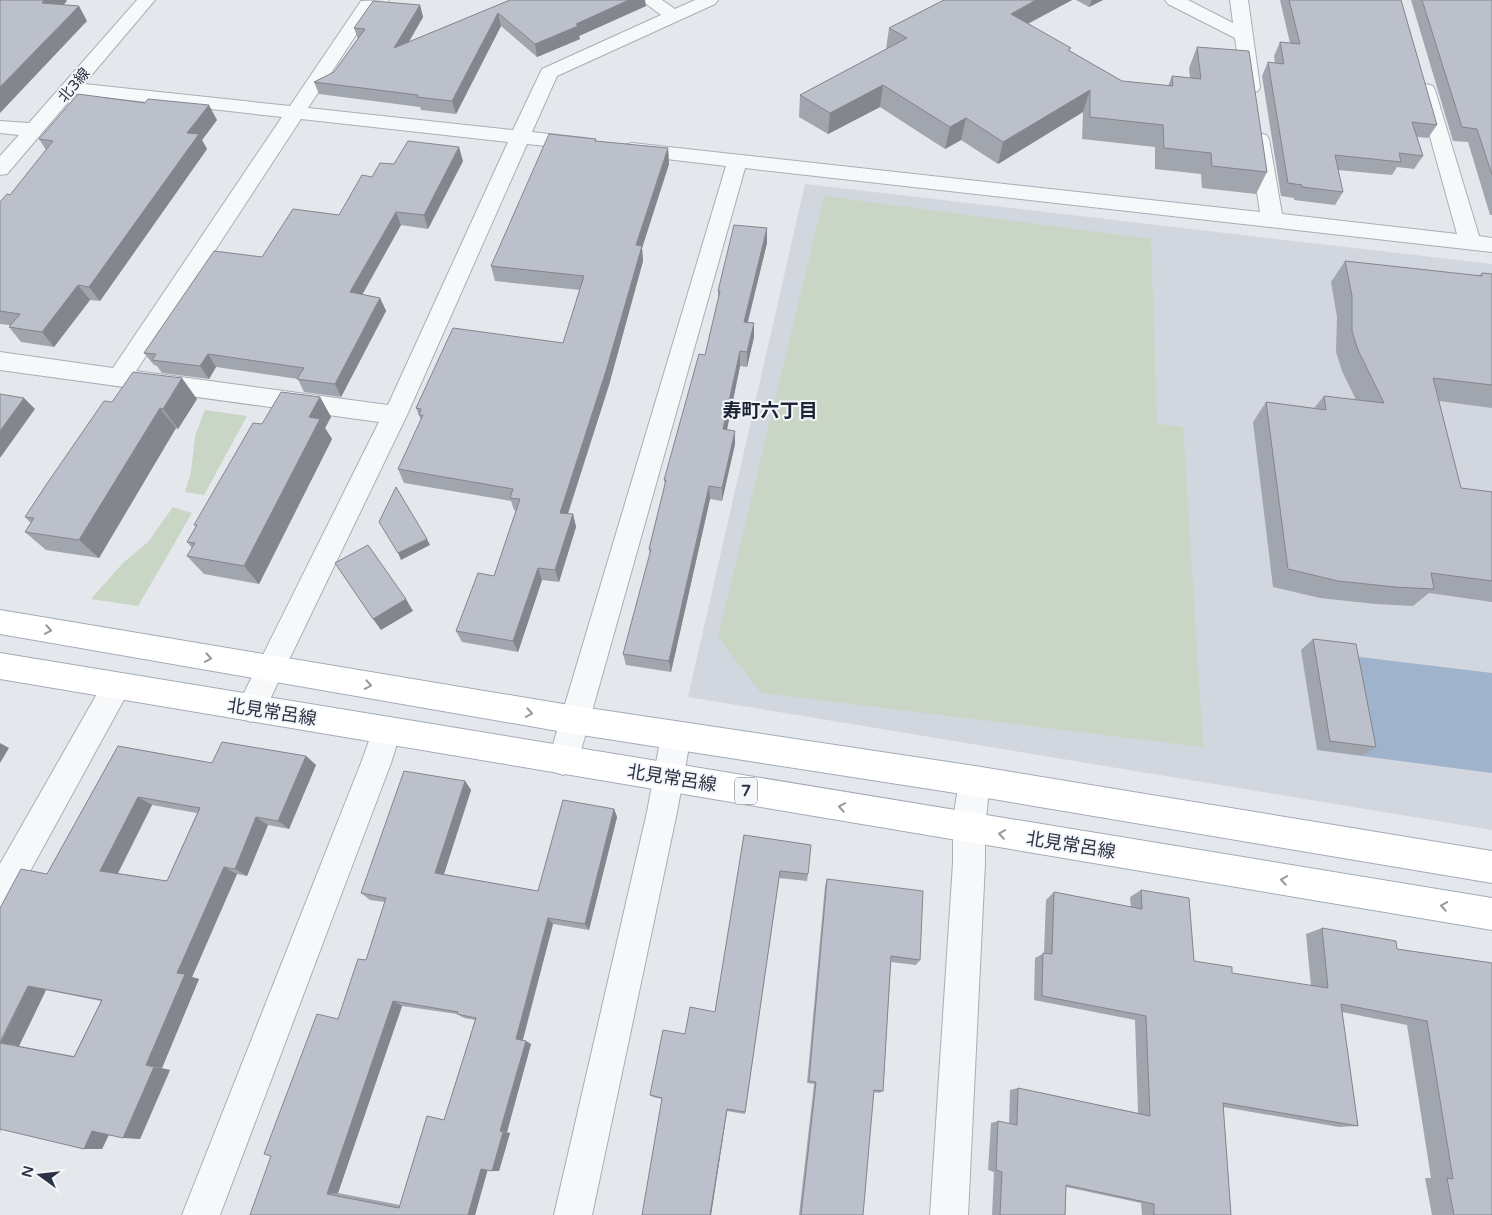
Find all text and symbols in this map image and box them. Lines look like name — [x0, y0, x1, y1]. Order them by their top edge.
street label: 北3線 — [54, 64, 94, 106]
district label: 寿町六丁目 — [722, 400, 818, 422]
one-way arrow — [44, 625, 52, 635]
one-way arrow — [204, 652, 213, 662]
one-way arrow — [364, 680, 373, 690]
street label: 北見常呂線 — [226, 694, 318, 730]
one-way arrow — [524, 707, 533, 717]
street label: 北見常呂線 — [626, 760, 718, 796]
road number: 7 — [735, 778, 757, 804]
one-way arrow — [838, 802, 846, 812]
street label: 北見常呂線 — [1025, 827, 1117, 863]
one-way arrow — [998, 829, 1007, 839]
one-way arrow — [1279, 875, 1288, 885]
one-way arrow — [1440, 901, 1448, 911]
north arrow — [15, 1150, 65, 1200]
text: N — [18, 1164, 38, 1179]

